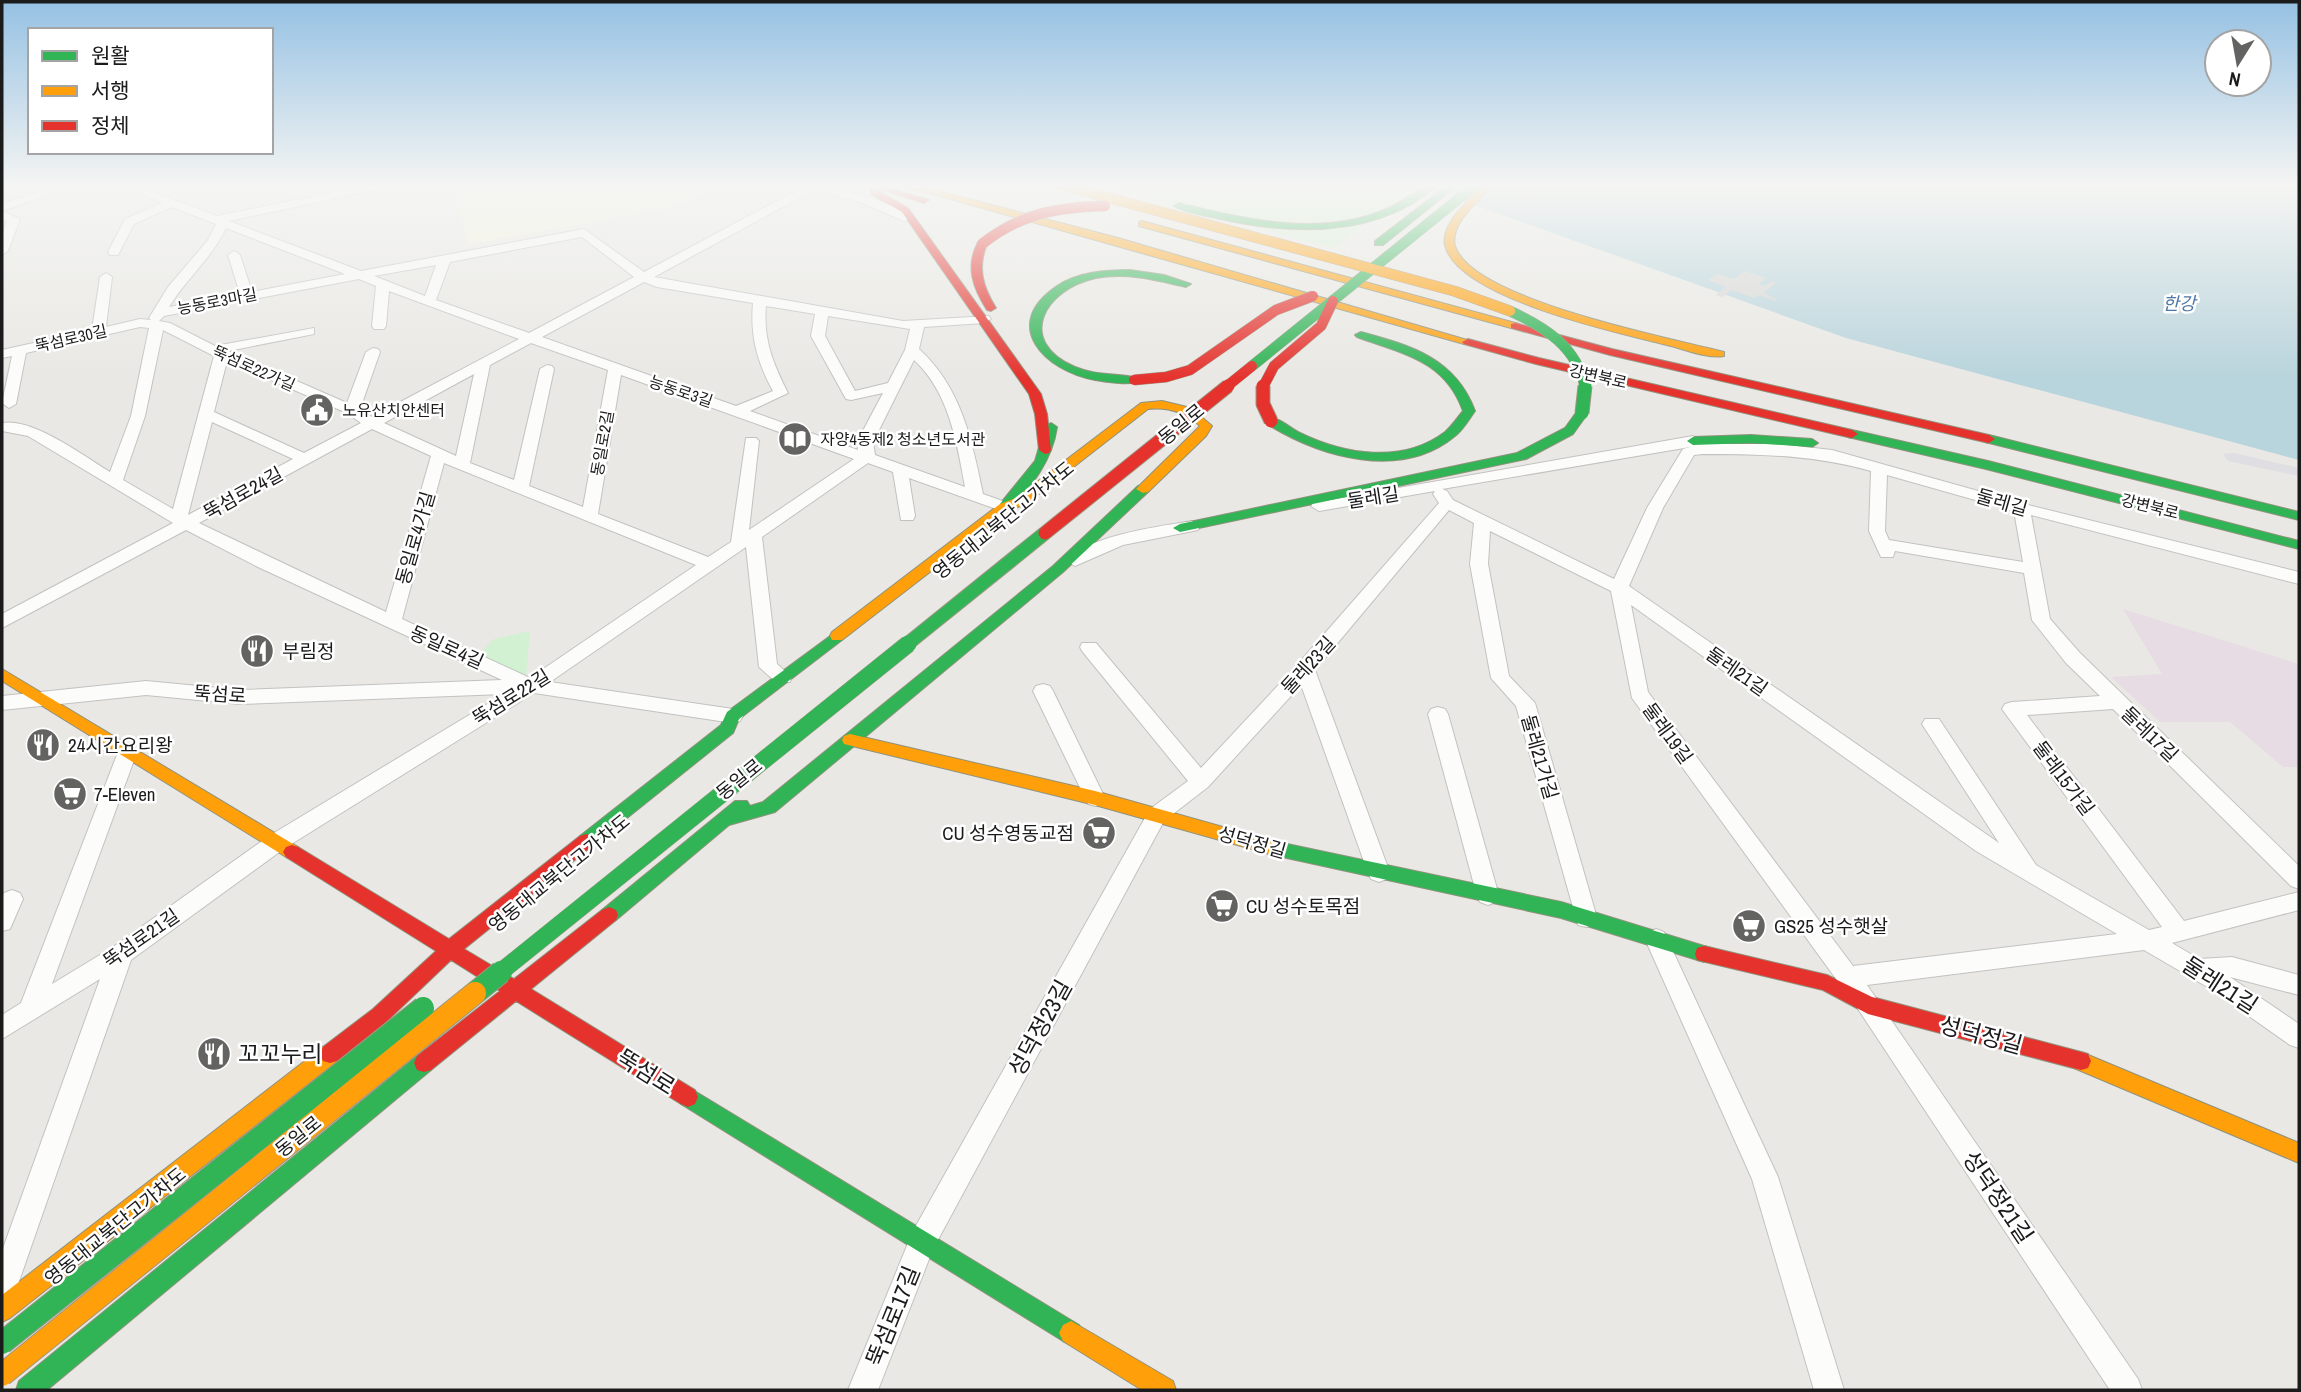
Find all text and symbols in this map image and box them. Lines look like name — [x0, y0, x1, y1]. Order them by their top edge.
legend — [28, 28, 273, 154]
north arrow — [2203, 28, 2273, 98]
text: 원활 — [91, 41, 130, 70]
text: N — [2227, 66, 2243, 94]
text: 서행 — [91, 76, 130, 105]
text: 정체 — [91, 111, 130, 140]
street label: 능동로3마길 — [175, 282, 259, 320]
water label: 한강 — [2162, 291, 2198, 316]
street label: 뚝섬로30길 — [33, 319, 109, 357]
street label: 뚝섬로22가길 — [209, 340, 299, 396]
street label: 강변북로 — [1567, 359, 1629, 393]
street label: 능동로3길 — [646, 370, 716, 412]
public building icon: 노유산치안센터 — [298, 391, 336, 429]
street label: 동일로 — [1152, 397, 1210, 451]
place label: 노유산치안센터 — [342, 399, 445, 421]
street label: 동일로2길 — [585, 408, 619, 478]
library icon: 자양4동제2 청소년도서관 — [776, 420, 814, 458]
place label: 자양4동제2 청소년도서관 — [820, 428, 986, 450]
street label: 영동대교북단고가차도 — [927, 455, 1079, 585]
street label: 뚝섬로24길 — [199, 460, 287, 526]
street label: 둘레길 — [1345, 480, 1401, 514]
street label: 둘레길 — [1973, 482, 2031, 522]
street label: 동일로4가길 — [389, 488, 441, 588]
street label: 강변북로 — [2119, 488, 2181, 524]
street label: 동일로4길 — [406, 619, 488, 675]
street label: 둘레23길 — [1275, 630, 1341, 700]
restaurant icon: 부림정 — [238, 632, 276, 670]
place label: 부림정 — [282, 638, 334, 664]
street label: 둘레21길 — [1701, 640, 1773, 702]
street label: 뚝섬로22길 — [467, 663, 555, 731]
street label: 뚝섬로 — [193, 679, 247, 709]
street label: 둘레19길 — [1637, 697, 1699, 769]
street label: 둘레17길 — [2116, 700, 2184, 768]
street label: 둘레21가길 — [1515, 711, 1565, 803]
restaurant icon: 24시간요리왕 — [24, 726, 62, 764]
place label: 24시간요리왕 — [68, 732, 173, 758]
street label: 둘레15가길 — [2027, 735, 2101, 821]
street label: 동일로 — [710, 752, 768, 806]
supermarket icon: 7-Eleven — [51, 775, 89, 813]
place label: 7-Eleven — [94, 781, 155, 807]
street label: 영동대교북단고가차도 — [483, 808, 635, 938]
supermarket icon: CU 성수영동교점 — [1080, 814, 1118, 852]
place label: CU 성수영동교점 — [942, 820, 1074, 846]
street label: 성덕정길 — [1215, 820, 1289, 864]
supermarket icon: CU 성수토목점 — [1203, 887, 1241, 925]
place label: CU 성수토목점 — [1246, 893, 1360, 919]
street label: 뚝섬로21길 — [98, 902, 184, 974]
supermarket icon: GS25 성수햇살 — [1730, 907, 1768, 945]
place label: GS25 성수햇살 — [1774, 913, 1888, 939]
street label: 둘레21길 — [2176, 949, 2264, 1021]
street label: 성덕정23길 — [1000, 974, 1079, 1081]
street label: 성덕정길 — [1936, 1009, 2026, 1060]
restaurant icon: 꼬꼬누리 — [195, 1035, 233, 1073]
place label: 꼬꼬누리 — [238, 1038, 323, 1069]
street label: 뚝섬로 — [611, 1042, 681, 1102]
street label: 동일로 — [269, 1109, 327, 1163]
street label: 성덕정21길 — [1956, 1144, 2041, 1249]
street label: 영동대교북단고가차도 — [39, 1161, 191, 1291]
street label: 뚝섬로17길 — [858, 1261, 927, 1371]

